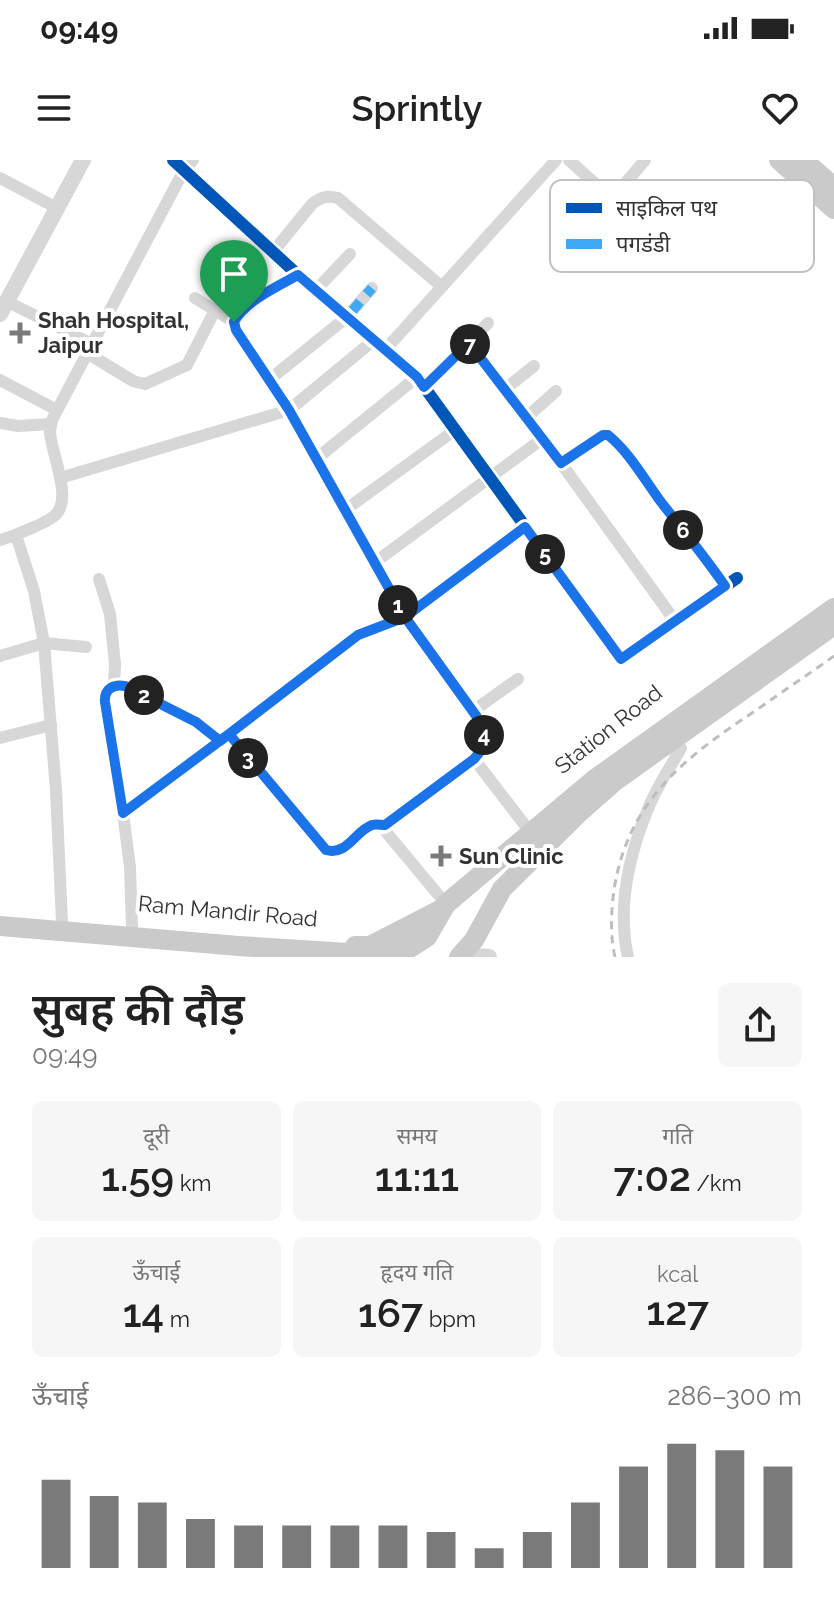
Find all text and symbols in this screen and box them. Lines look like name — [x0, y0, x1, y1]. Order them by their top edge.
text: 09:49 — [40, 11, 118, 46]
icon: menu — [32, 86, 76, 130]
icon: heart — [758, 86, 802, 130]
text: Sprintly — [351, 87, 483, 129]
legend — [550, 180, 814, 272]
text: साइकिल पथ — [616, 195, 718, 221]
text: पगडंडी — [616, 231, 670, 257]
pin — [200, 240, 268, 322]
icon: arrive — [212, 252, 256, 296]
place label: Shah Hospital, Jaipur — [38, 307, 189, 358]
marker: Shah Hospital, Jaipur — [9, 322, 31, 344]
pin: 7 — [450, 324, 490, 364]
text: 7 — [464, 331, 476, 357]
pin: 6 — [663, 510, 703, 550]
text: 6 — [676, 517, 690, 543]
pin: 5 — [525, 534, 565, 574]
text: 5 — [539, 541, 551, 567]
pin: 1 — [378, 585, 418, 625]
text: 1 — [393, 592, 403, 618]
pin: 2 — [124, 675, 164, 715]
street label: Station Road — [549, 679, 667, 779]
text: 2 — [138, 682, 150, 708]
pin: 4 — [464, 715, 504, 755]
text: 4 — [478, 722, 490, 748]
pin: 3 — [228, 738, 268, 778]
text: 3 — [242, 745, 254, 771]
place label: Sun Clinic — [459, 843, 564, 869]
marker: Sun Clinic — [430, 845, 452, 867]
street label: Ram Mandir Road — [137, 890, 319, 932]
button: share — [718, 983, 802, 1067]
text: सुबह की दौड़ — [32, 984, 245, 1035]
text: 09:49 — [32, 1040, 97, 1070]
text: दूरी — [143, 1123, 170, 1149]
text: समय — [397, 1123, 437, 1149]
text: गति — [662, 1123, 693, 1149]
text: 1.59 — [101, 1153, 174, 1200]
text: 11:11 — [375, 1153, 459, 1200]
text: 7:02 — [614, 1153, 691, 1200]
text: km — [174, 1170, 212, 1196]
text: /km — [691, 1170, 742, 1196]
text: ऊँचाई — [132, 1259, 180, 1285]
text: हृदय गति — [381, 1259, 453, 1285]
text: kcal — [657, 1261, 698, 1287]
text: 127 — [646, 1287, 709, 1334]
text: 14 — [123, 1289, 164, 1336]
text: 167 — [358, 1289, 423, 1336]
text: m — [164, 1306, 190, 1332]
text: bpm — [423, 1306, 476, 1332]
text: ऊँचाई — [32, 1381, 88, 1411]
text: 286–300 m — [667, 1381, 802, 1411]

